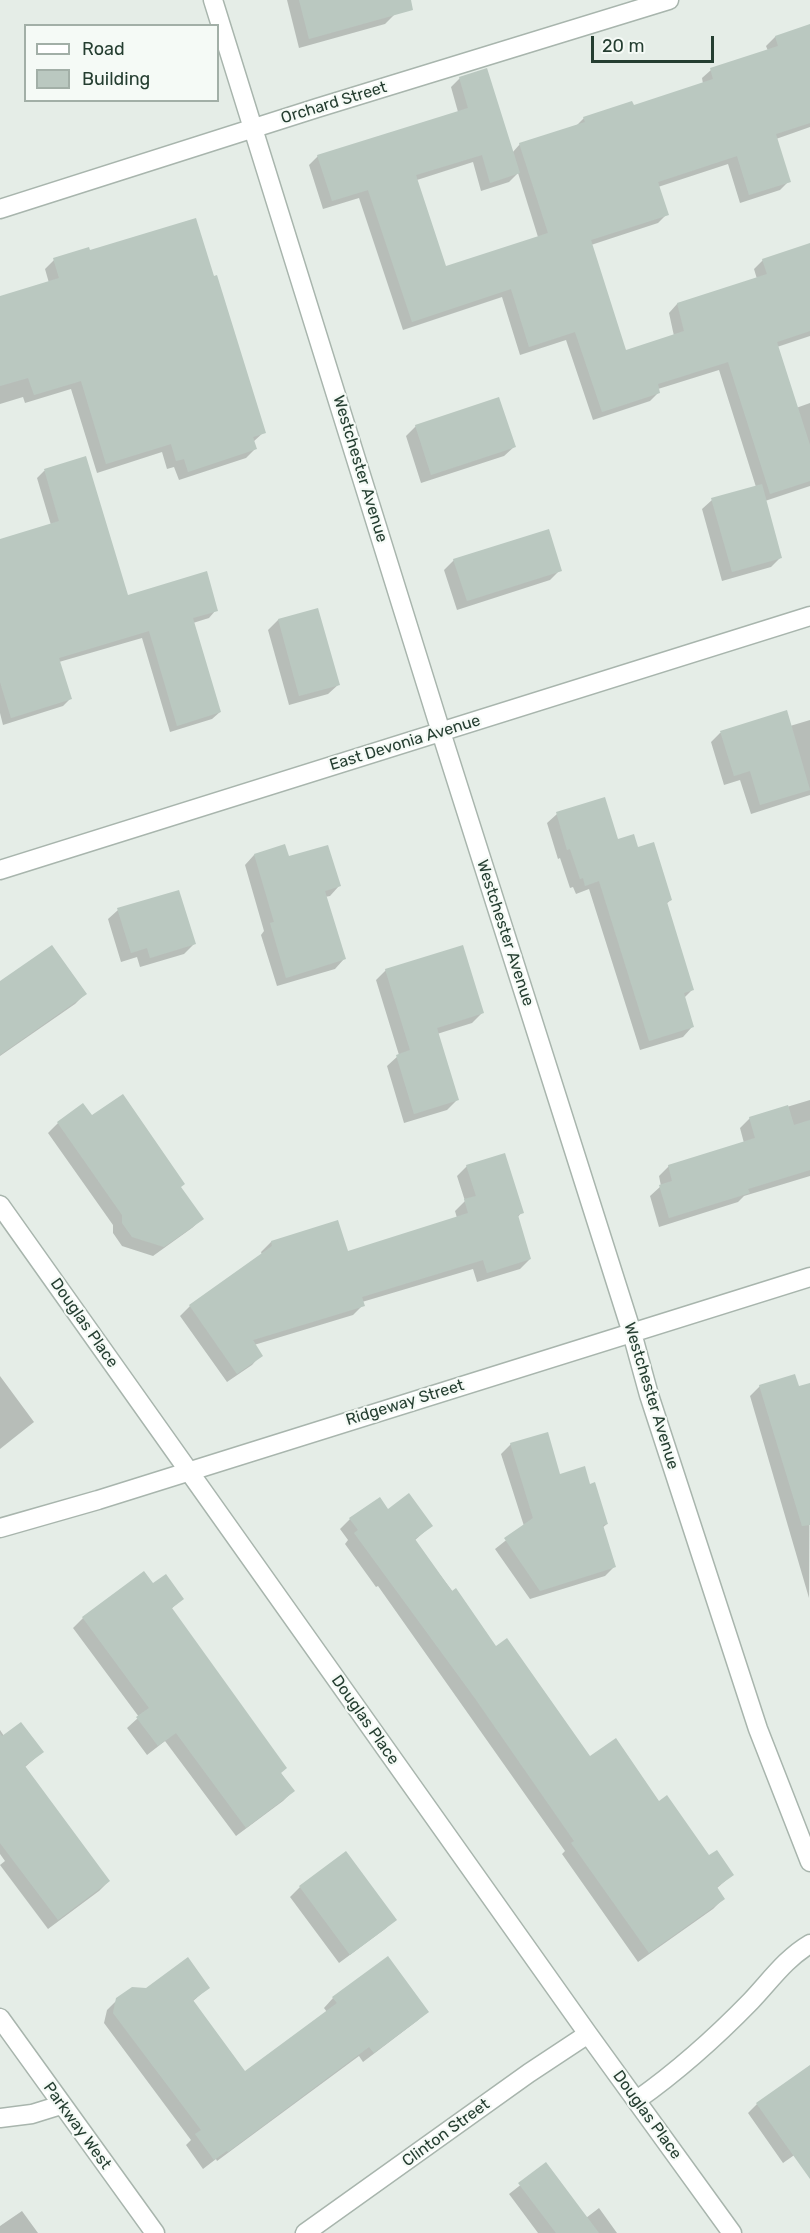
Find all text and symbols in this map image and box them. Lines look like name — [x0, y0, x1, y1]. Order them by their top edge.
legend — [24, 24, 219, 102]
scale bar — [594, 24, 717, 62]
text: 20 m — [602, 35, 644, 57]
text: Road — [82, 38, 125, 60]
text: Building — [82, 68, 150, 90]
street label: Orchard Street — [279, 78, 389, 128]
street label: Westchester Avenue — [328, 393, 392, 545]
street label: East Devonia Avenue — [327, 711, 483, 775]
street label: Westchester Avenue — [472, 857, 538, 1009]
street label: Douglas Place — [46, 1274, 122, 1372]
street label: Westchester Avenue — [619, 1320, 683, 1472]
street label: Ridgeway Street — [344, 1376, 466, 1430]
street label: Douglas Place — [327, 1671, 403, 1769]
street label: Douglas Place — [608, 2067, 686, 2163]
street label: Parkway West — [39, 2079, 115, 2173]
street label: Clinton Street — [399, 2095, 493, 2171]

